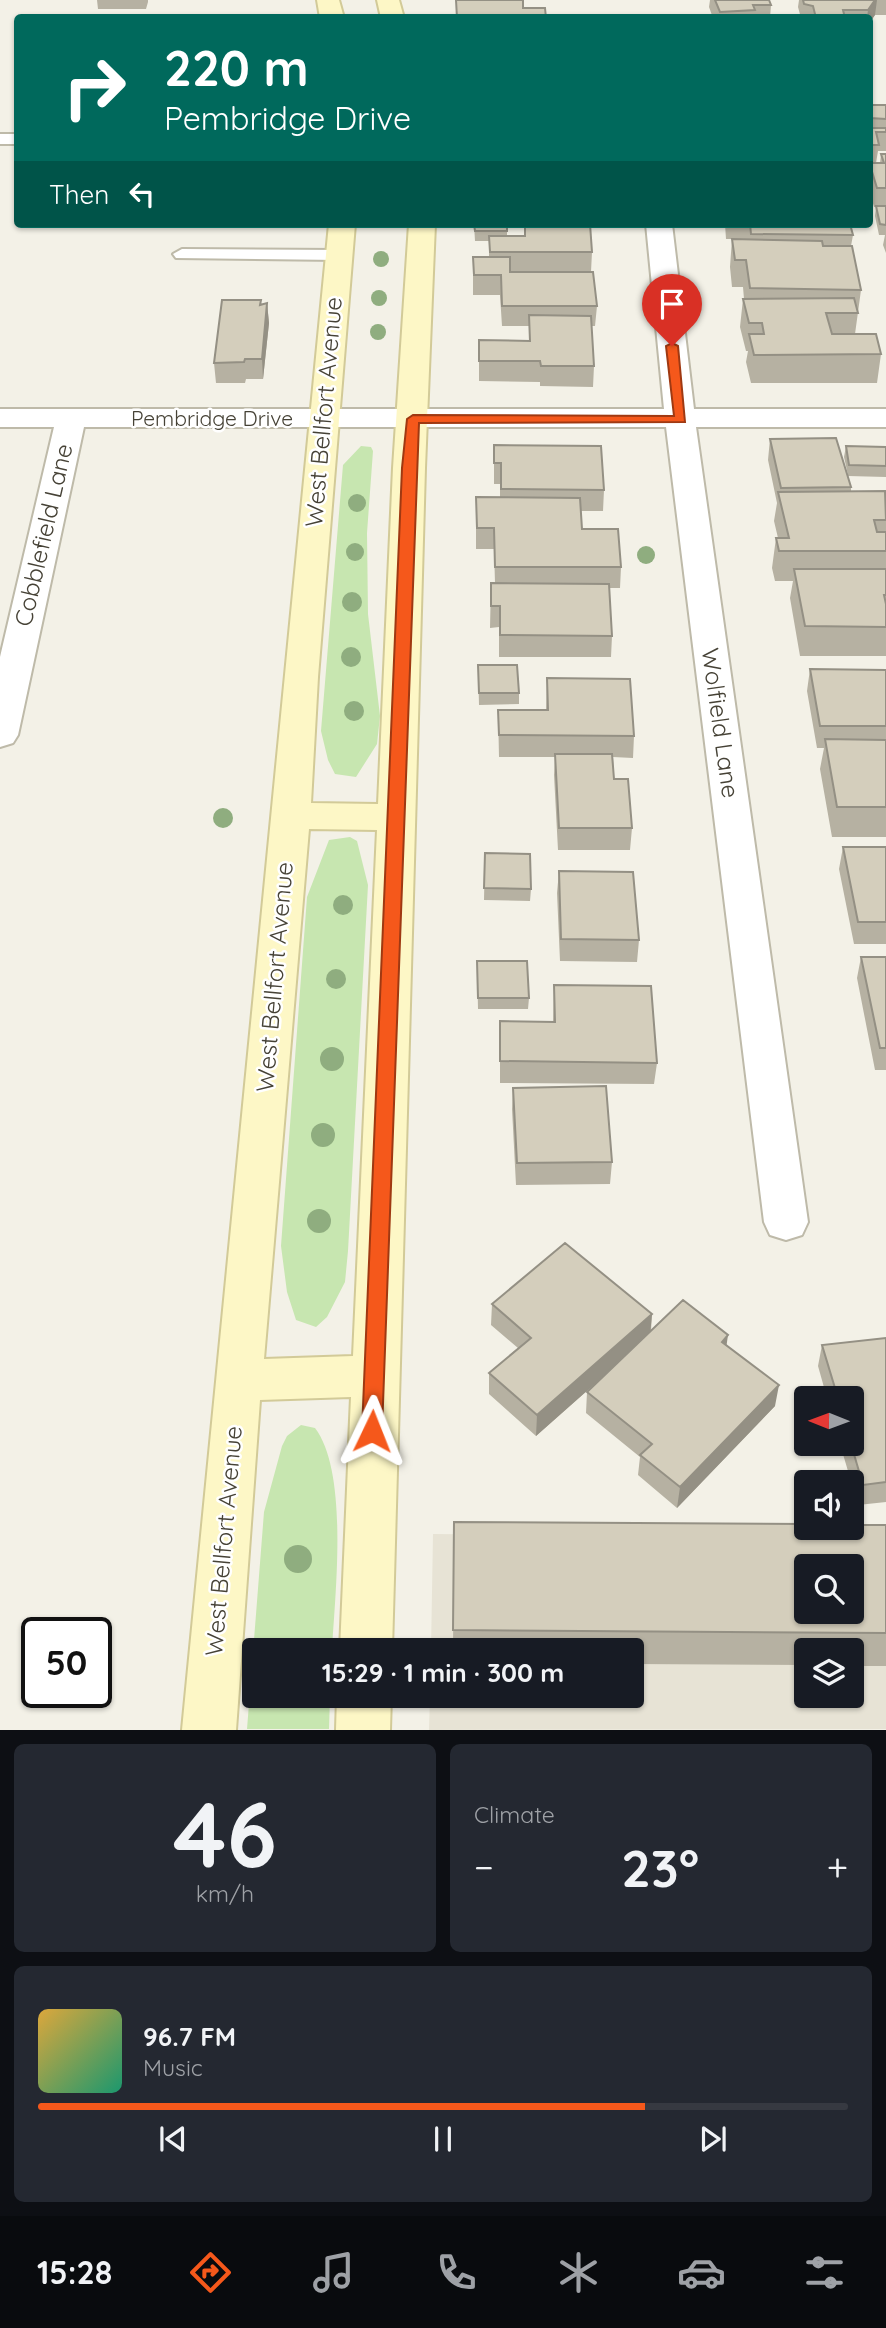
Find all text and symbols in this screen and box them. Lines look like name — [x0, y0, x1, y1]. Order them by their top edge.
text: 220 m — [164, 37, 309, 98]
icon: right — [49, 42, 140, 133]
text: Pembridge Drive — [164, 98, 411, 138]
icon: left — [123, 175, 161, 213]
text: Then — [49, 178, 109, 211]
pin — [642, 274, 702, 346]
icon: arrive — [653, 285, 691, 323]
street label: West Bellfort Avenue — [298, 296, 348, 528]
street label: Pembridge Drive — [131, 405, 293, 431]
street label: Cobblefield Lane — [7, 441, 79, 629]
street label: Wolfield Lane — [696, 646, 746, 800]
street label: West Bellfort Avenue — [249, 861, 299, 1093]
north arrow — [794, 1386, 864, 1456]
map controls — [794, 1386, 864, 1708]
position arrow — [335, 1394, 409, 1468]
street label: West Bellfort Avenue — [198, 1425, 248, 1657]
button: sound — [794, 1470, 864, 1540]
button: search — [794, 1554, 864, 1624]
speed limit sign: 50 — [21, 1617, 112, 1708]
button: layers — [794, 1638, 864, 1708]
text: 15:29 · 1 min · 300 m — [322, 1656, 564, 1689]
text: 46 — [173, 1776, 277, 1890]
text: Climate — [474, 1800, 555, 1829]
text: 23° — [621, 1835, 699, 1900]
text: − — [474, 1843, 494, 1891]
text: + — [827, 1843, 848, 1891]
text: km/h — [196, 1879, 254, 1908]
text: 96.7 FM — [143, 2020, 236, 2053]
text: Music — [143, 2053, 203, 2082]
icon: previous — [154, 2120, 192, 2158]
icon: pause — [424, 2120, 462, 2158]
icon: next — [694, 2120, 732, 2158]
icon: directions — [186, 2248, 235, 2297]
icon: music — [309, 2248, 358, 2297]
icon: phone — [432, 2248, 481, 2297]
icon: climate — [554, 2248, 603, 2297]
icon: car — [677, 2248, 726, 2297]
icon: filters — [800, 2248, 849, 2297]
text: 15:28 — [37, 2252, 112, 2292]

